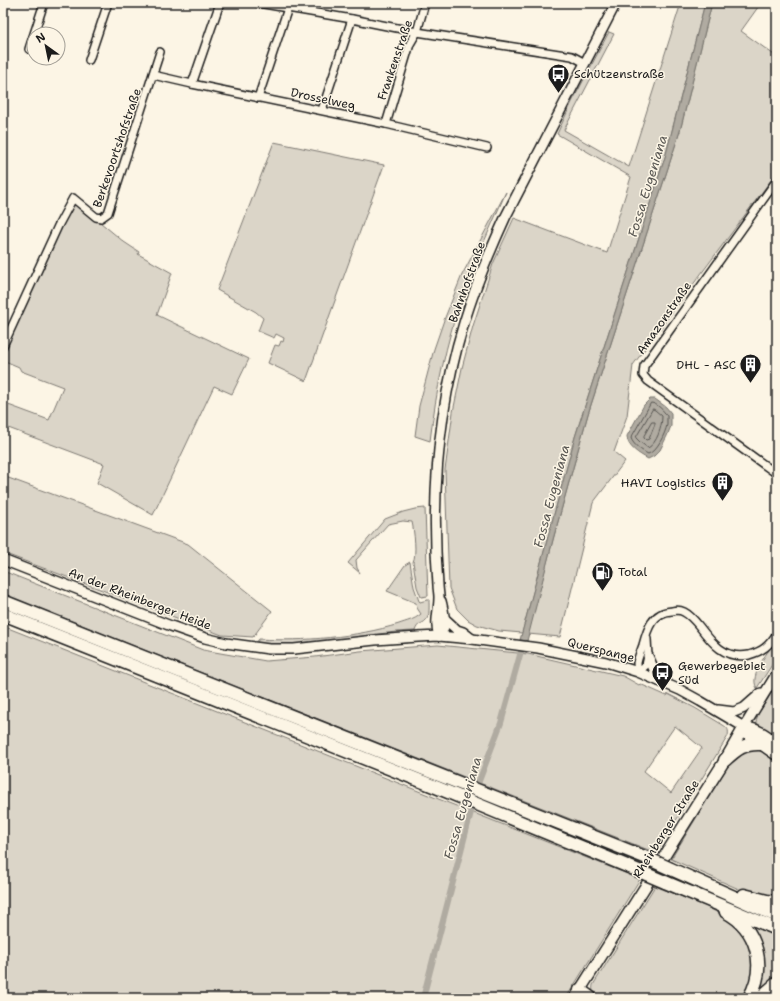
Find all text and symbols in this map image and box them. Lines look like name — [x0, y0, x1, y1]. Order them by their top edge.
street label: Frankenstraße — [374, 17, 416, 102]
north arrow — [26, 26, 66, 66]
text: N — [33, 29, 49, 47]
bus stop icon: Schützenstraße — [546, 61, 572, 94]
place label: Schützenstraße — [574, 66, 664, 82]
street label: Drosselweg — [289, 84, 357, 114]
street label: Berkevoortshofstraße — [89, 86, 145, 210]
water label: Fossa Eugeniana — [624, 133, 671, 239]
street label: Bahnhofstraße — [445, 239, 489, 325]
street label: Amazonstraße — [633, 278, 695, 358]
building icon: DHL - ASC — [738, 352, 764, 385]
place label: DHL - ASC — [676, 357, 736, 373]
water label: Fossa Eugeniana — [530, 443, 573, 550]
building icon: HAVI Logistics — [709, 470, 735, 503]
place label: HAVI Logistics — [621, 475, 706, 491]
fuel station icon: Total — [590, 559, 616, 592]
street label: An der Rheinberger Heide — [66, 564, 214, 634]
place label: Total — [618, 564, 648, 580]
street label: Querspange — [566, 634, 636, 666]
place label: Gewerbegebiet Süd — [678, 658, 766, 688]
bus stop icon: Gewerbegebiet Süd — [650, 660, 676, 693]
water label: Fossa Eugeniana — [440, 755, 485, 861]
street label: Rheinberger Straße — [629, 776, 703, 881]

